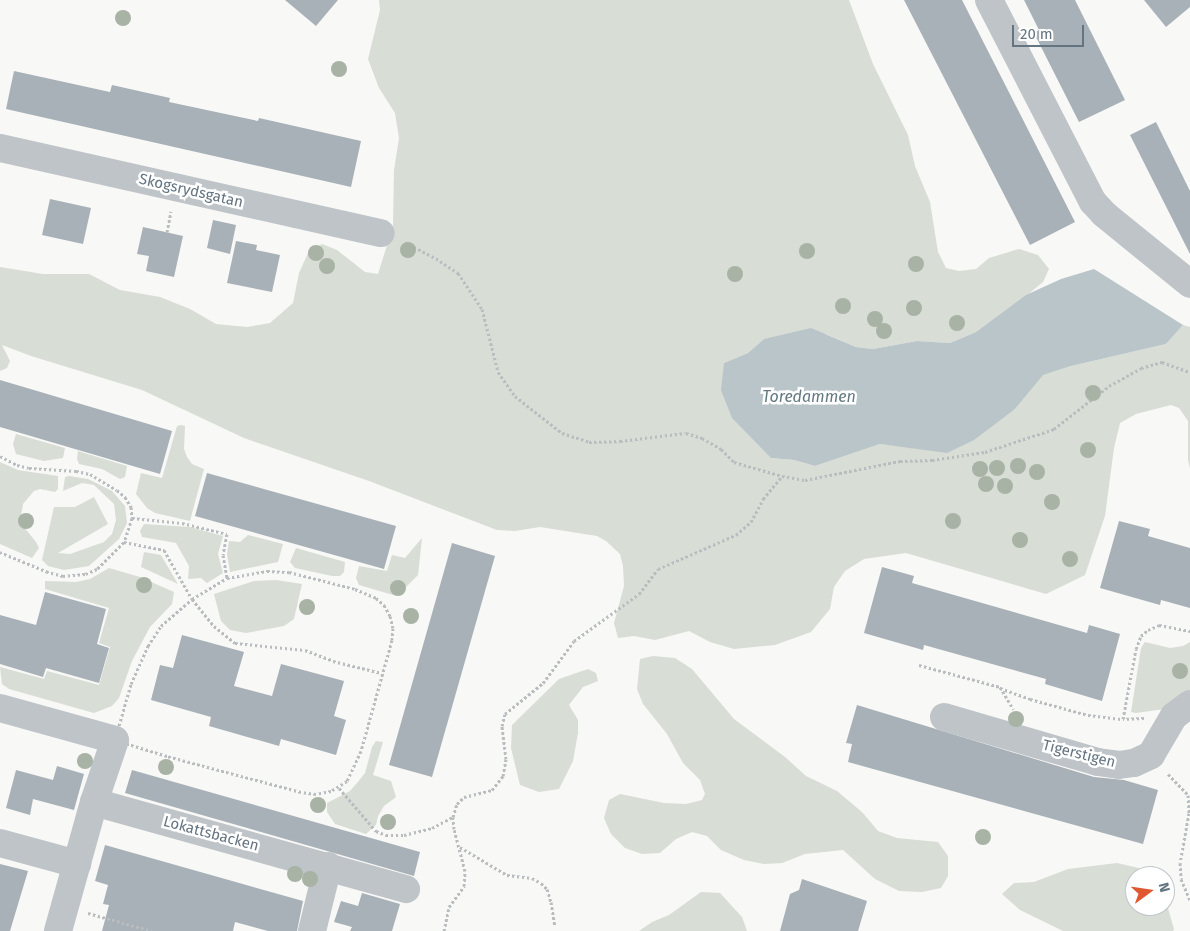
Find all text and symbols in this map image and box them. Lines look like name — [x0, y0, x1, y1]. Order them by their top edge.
scale bar — [1015, 15, 1088, 47]
text: 20 m — [1020, 25, 1053, 43]
street label: Skogsrydsgatan — [137, 170, 245, 212]
water label: Toredammen — [762, 387, 856, 407]
street label: Tigerstigen — [1041, 736, 1117, 772]
street label: Lokattsbacken — [161, 813, 261, 855]
north arrow — [1125, 866, 1175, 916]
text: N — [1155, 881, 1173, 894]

